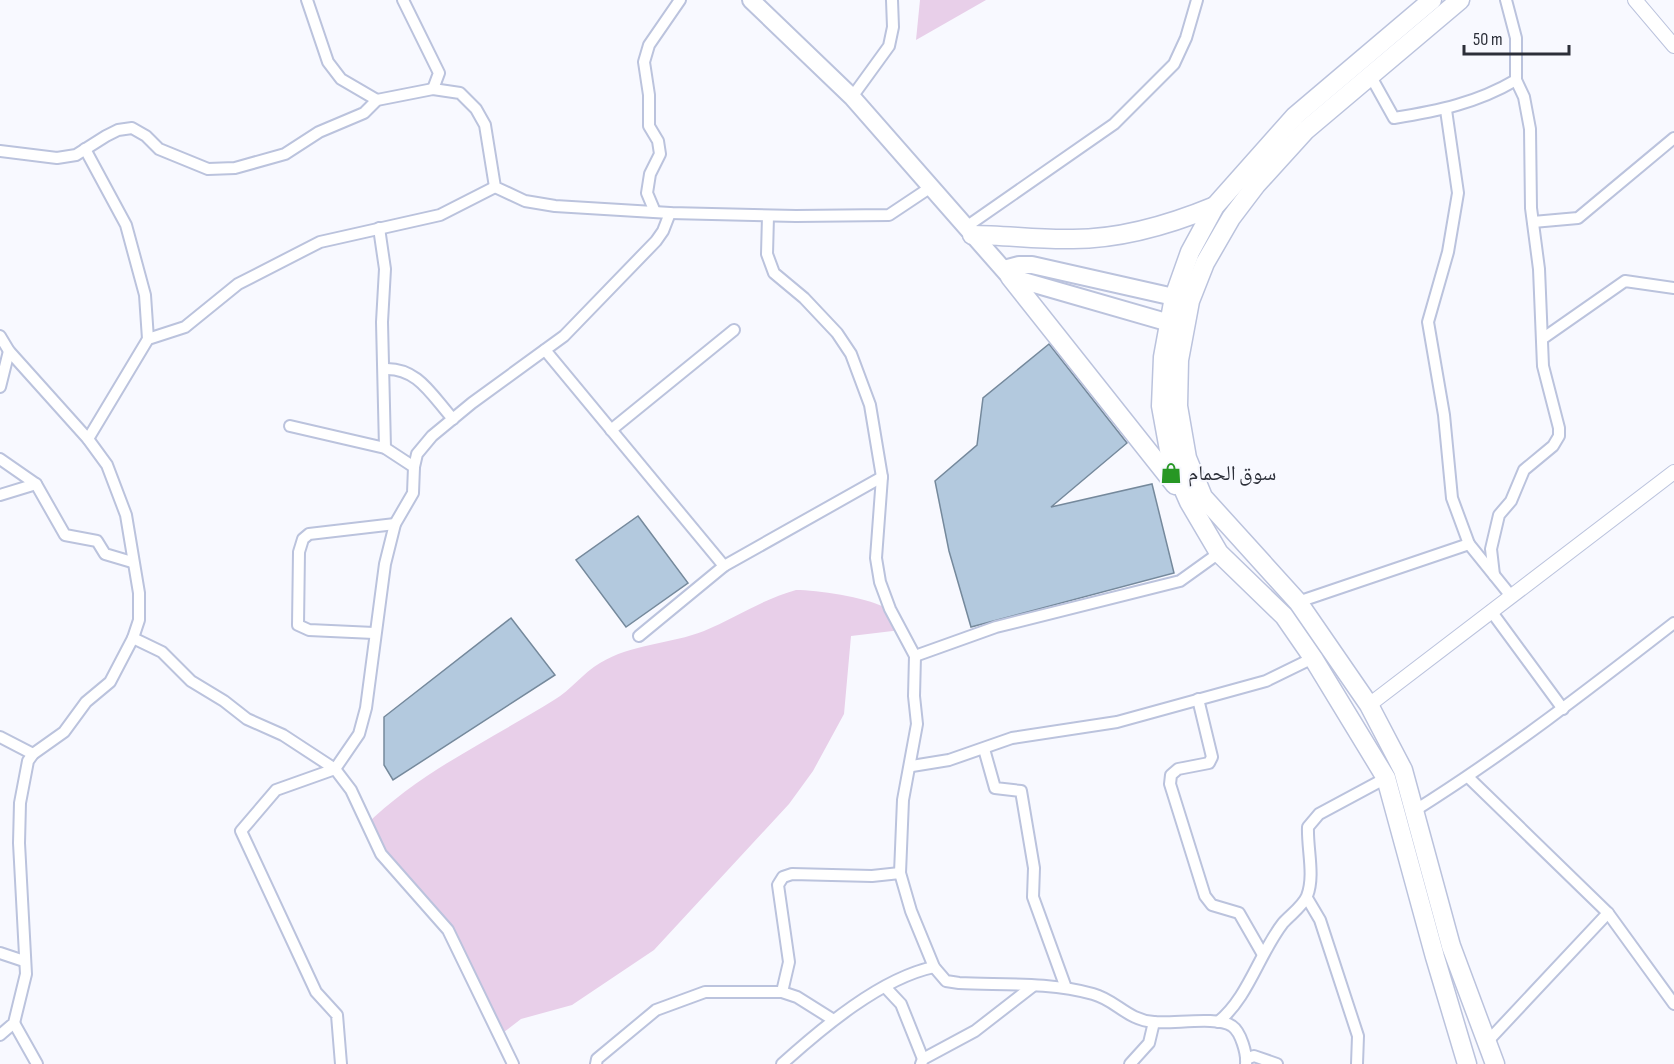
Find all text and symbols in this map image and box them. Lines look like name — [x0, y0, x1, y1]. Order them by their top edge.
scale bar — [1464, 18, 1569, 56]
text: 50 m — [1473, 29, 1503, 50]
shop icon: سوق الحمام — [1159, 461, 1183, 485]
place label: سوق الحمام — [1188, 461, 1276, 487]

